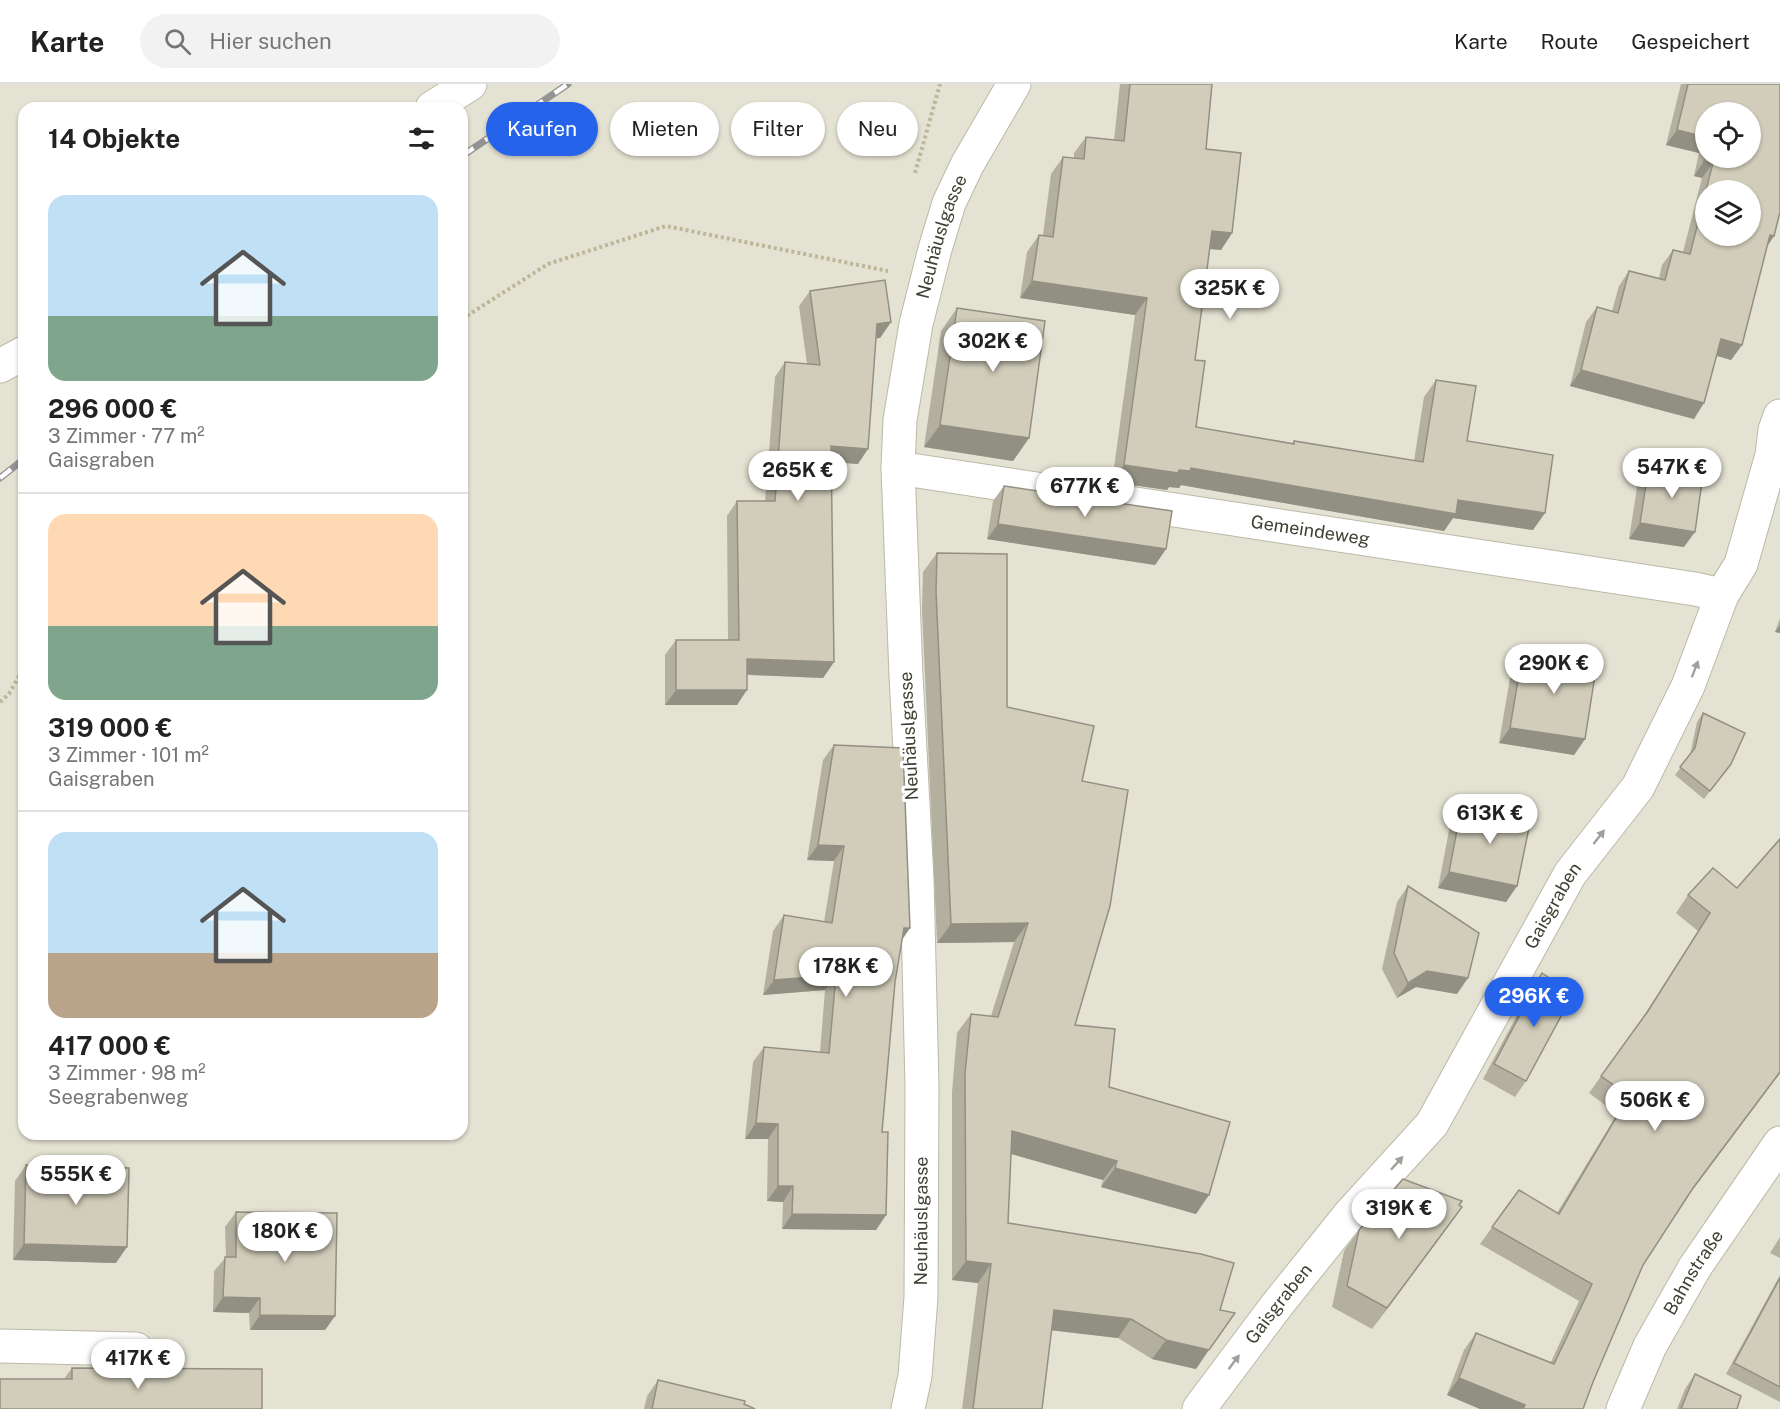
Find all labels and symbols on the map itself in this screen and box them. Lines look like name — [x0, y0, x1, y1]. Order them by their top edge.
street label: Neuhäuslgasse — [912, 171, 971, 301]
pin: 325K € — [1181, 269, 1279, 320]
pin: 302K € — [944, 322, 1042, 373]
pin: 547K € — [1623, 448, 1721, 499]
pin: 265K € — [749, 451, 847, 502]
pin: 677K € — [1036, 467, 1134, 518]
street label: Gemeindeweg — [1249, 511, 1371, 549]
pin: 290K € — [1505, 644, 1603, 695]
one-way arrow — [1690, 660, 1700, 678]
street label: Neuhäuslgasse — [895, 671, 922, 801]
pin: 613K € — [1441, 794, 1539, 845]
one-way arrow — [1592, 830, 1604, 845]
street label: Gaisgraben — [1520, 858, 1585, 952]
pin: 178K € — [797, 947, 895, 998]
pin: 296K € — [1485, 977, 1583, 1028]
pin: 506K € — [1606, 1081, 1704, 1132]
pin: 555K € — [27, 1155, 125, 1206]
one-way arrow — [1390, 1155, 1404, 1170]
street label: Neuhäuslgasse — [910, 1156, 932, 1285]
pin: 319K € — [1350, 1189, 1448, 1240]
pin: 180K € — [236, 1212, 334, 1263]
street label: Bahnstraße — [1659, 1226, 1727, 1318]
street label: Gaisgraben — [1241, 1259, 1316, 1348]
pin: 417K € — [89, 1339, 187, 1390]
one-way arrow — [1228, 1354, 1240, 1370]

